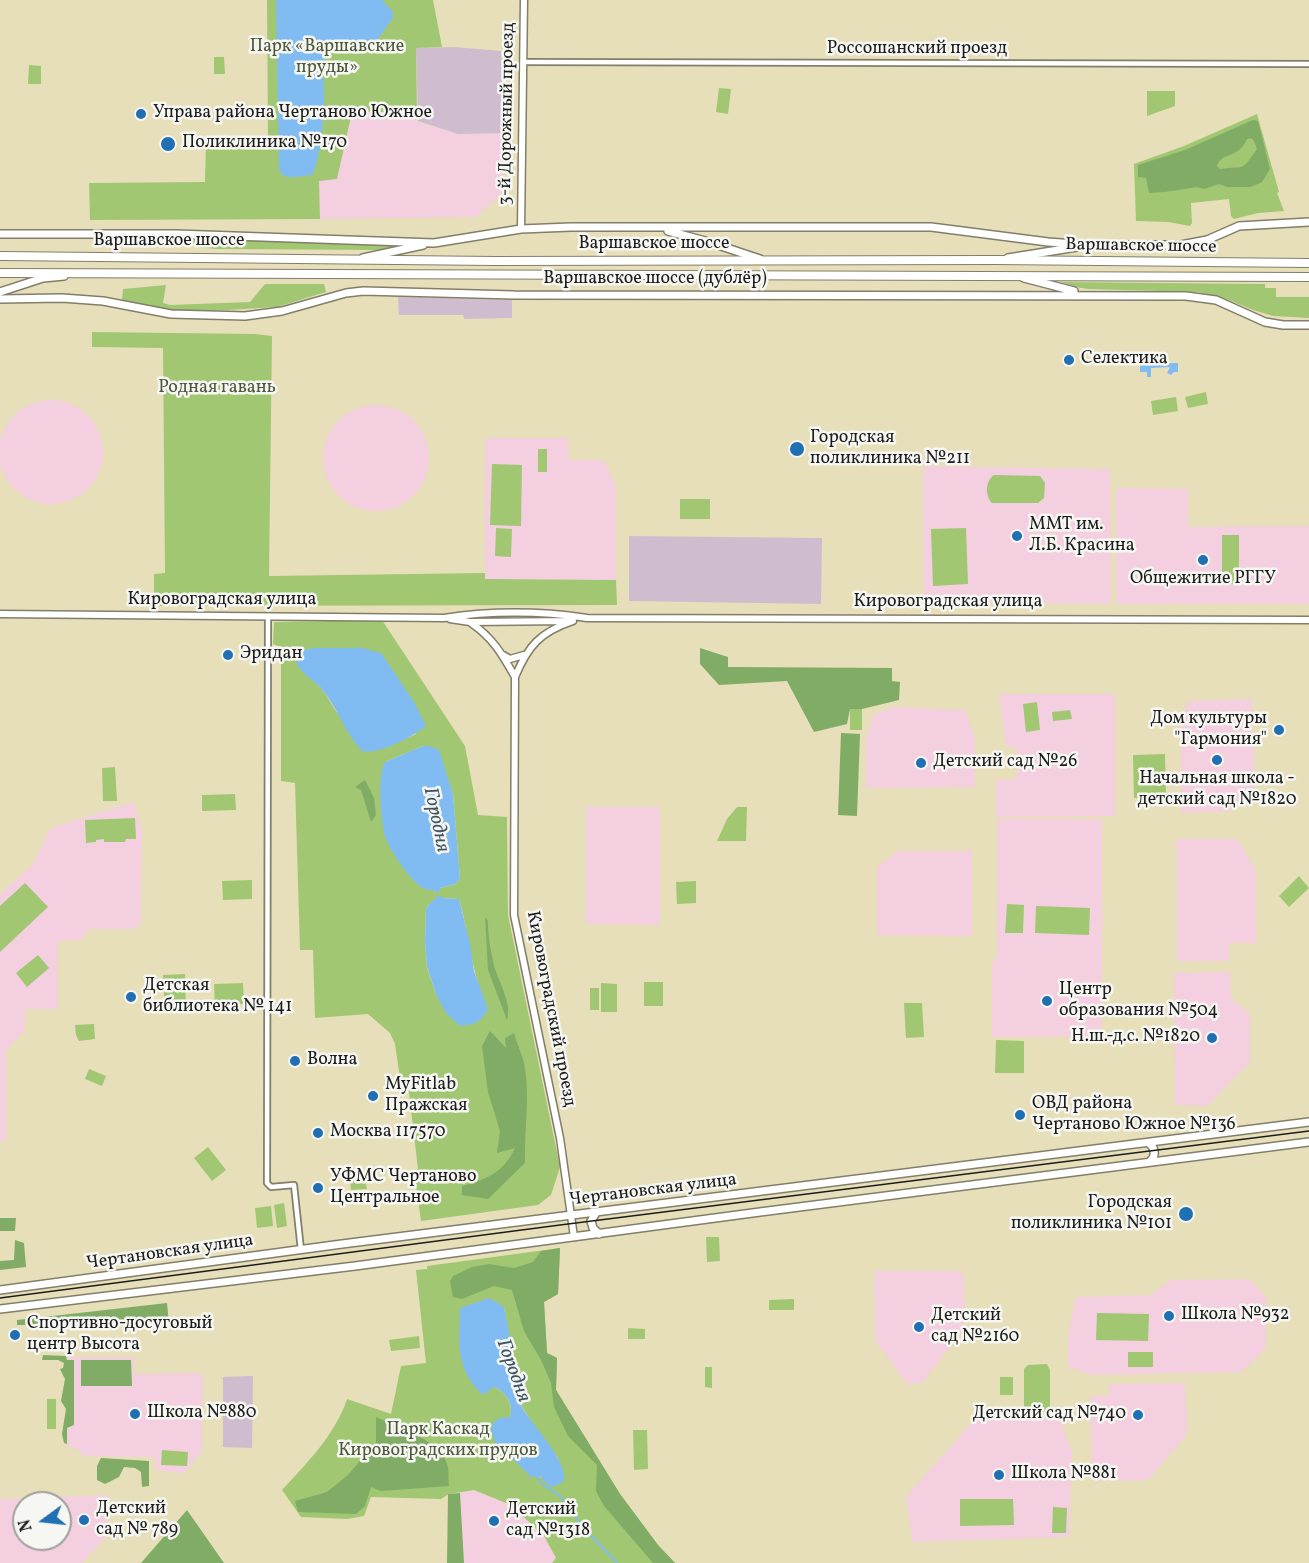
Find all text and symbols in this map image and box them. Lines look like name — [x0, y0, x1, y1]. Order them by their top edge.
street label: 3-й Дорожный проезд — [496, 22, 520, 206]
park label: Парк «Варшавские пруды» — [250, 37, 404, 80]
street label: Россошанский проезд — [827, 39, 1007, 61]
place label: Управа района Чертаново Южное — [153, 103, 432, 125]
marker: Управа района Чертаново Южное — [134, 107, 148, 121]
place label: Поликлиника №170 — [182, 133, 347, 155]
marker: Поликлиника №170 — [159, 135, 177, 153]
street label: Варшавское шоссе — [93, 231, 245, 253]
street label: Варшавское шоссе — [578, 234, 730, 256]
street label: Варшавское шоссе — [1065, 235, 1217, 259]
street label: Варшавское шоссе (дублёр) — [543, 269, 767, 291]
place label: Селектика — [1081, 349, 1168, 371]
marker: Селектика — [1062, 353, 1076, 367]
park label: Родная гавань — [158, 378, 276, 400]
place label: Городская поликлиника №211 — [810, 428, 970, 470]
marker: Городская поликлиника №211 — [788, 440, 806, 458]
place label: ММТ им. Л.Б. Красина — [1029, 515, 1135, 558]
marker: ММТ им. Л.Б. Красина — [1010, 529, 1024, 543]
marker: Общежитие РГГУ — [1196, 553, 1210, 567]
place label: Общежитие РГГУ — [1130, 569, 1276, 591]
street label: Кировоградская улица — [128, 590, 316, 612]
street label: Кировоградская улица — [854, 592, 1042, 614]
place label: Эридан — [240, 644, 302, 666]
marker: Эридан — [221, 648, 235, 662]
place label: Дом культуры "Гармония" — [1150, 709, 1267, 752]
marker: Дом культуры "Гармония" — [1272, 723, 1286, 737]
place label: Детский сад №26 — [933, 752, 1077, 774]
marker: Начальная школа - детский сад №1820 — [1210, 753, 1224, 767]
marker: Детский сад №26 — [914, 756, 928, 770]
place label: Начальная школа - детский сад №1820 — [1137, 769, 1297, 812]
water label: Городня — [416, 785, 454, 855]
street label: Кировоградский проезд — [520, 909, 580, 1109]
place label: Детская библиотека № 141 — [143, 976, 292, 1018]
place label: Центр образования №504 — [1059, 980, 1218, 1022]
marker: Детская библиотека № 141 — [124, 990, 138, 1004]
marker: Центр образования №504 — [1040, 994, 1054, 1008]
place label: Н.ш.-д.с. №1820 — [1071, 1027, 1200, 1049]
marker: Н.ш.-д.с. №1820 — [1205, 1031, 1219, 1045]
place label: Волна — [307, 1050, 358, 1072]
marker: Волна — [288, 1054, 302, 1068]
place label: MyFitlab Пражская — [385, 1075, 467, 1118]
marker: MyFitlab Пражская — [366, 1089, 380, 1103]
place label: ОВД района Чертаново Южное №136 — [1032, 1094, 1236, 1136]
marker: ОВД района Чертаново Южное №136 — [1013, 1108, 1027, 1122]
place label: Москва 117570 — [330, 1122, 445, 1144]
marker: Москва 117570 — [311, 1126, 325, 1140]
place label: УФМС Чертаново Центральное — [330, 1167, 477, 1210]
street label: Чертановская улица — [568, 1170, 738, 1212]
marker: УФМС Чертаново Центральное — [311, 1181, 325, 1195]
place label: Городская поликлиника №101 — [1011, 1193, 1172, 1236]
marker: Городская поликлиника №101 — [1177, 1205, 1195, 1223]
street label: Чертановская улица — [85, 1231, 255, 1275]
place label: Школа №932 — [1181, 1305, 1289, 1327]
place label: Детский сад №2160 — [931, 1306, 1019, 1348]
marker: Школа №932 — [1162, 1309, 1176, 1323]
place label: Спортивно-досуговый центр Высота — [27, 1314, 212, 1356]
marker: Детский сад №2160 — [912, 1320, 926, 1334]
marker: Спортивно-досуговый центр Высота — [8, 1328, 22, 1342]
water label: Городня — [489, 1336, 535, 1406]
place label: Школа №880 — [147, 1403, 257, 1425]
place label: Детский сад №740 — [972, 1404, 1126, 1426]
marker: Школа №880 — [128, 1407, 142, 1421]
marker: Детский сад №740 — [1131, 1408, 1145, 1422]
park label: Парк Каскад Кировоградских прудов — [338, 1420, 538, 1462]
place label: Школа №881 — [1011, 1464, 1117, 1486]
marker: Школа №881 — [992, 1468, 1006, 1482]
north arrow — [12, 1491, 72, 1551]
place label: Детский сад № 789 — [96, 1499, 178, 1541]
place label: Детский сад №1318 — [506, 1500, 590, 1543]
marker: Детский сад № 789 — [77, 1513, 91, 1527]
marker: Детский сад №1318 — [487, 1514, 501, 1528]
text: N — [14, 1517, 39, 1534]

